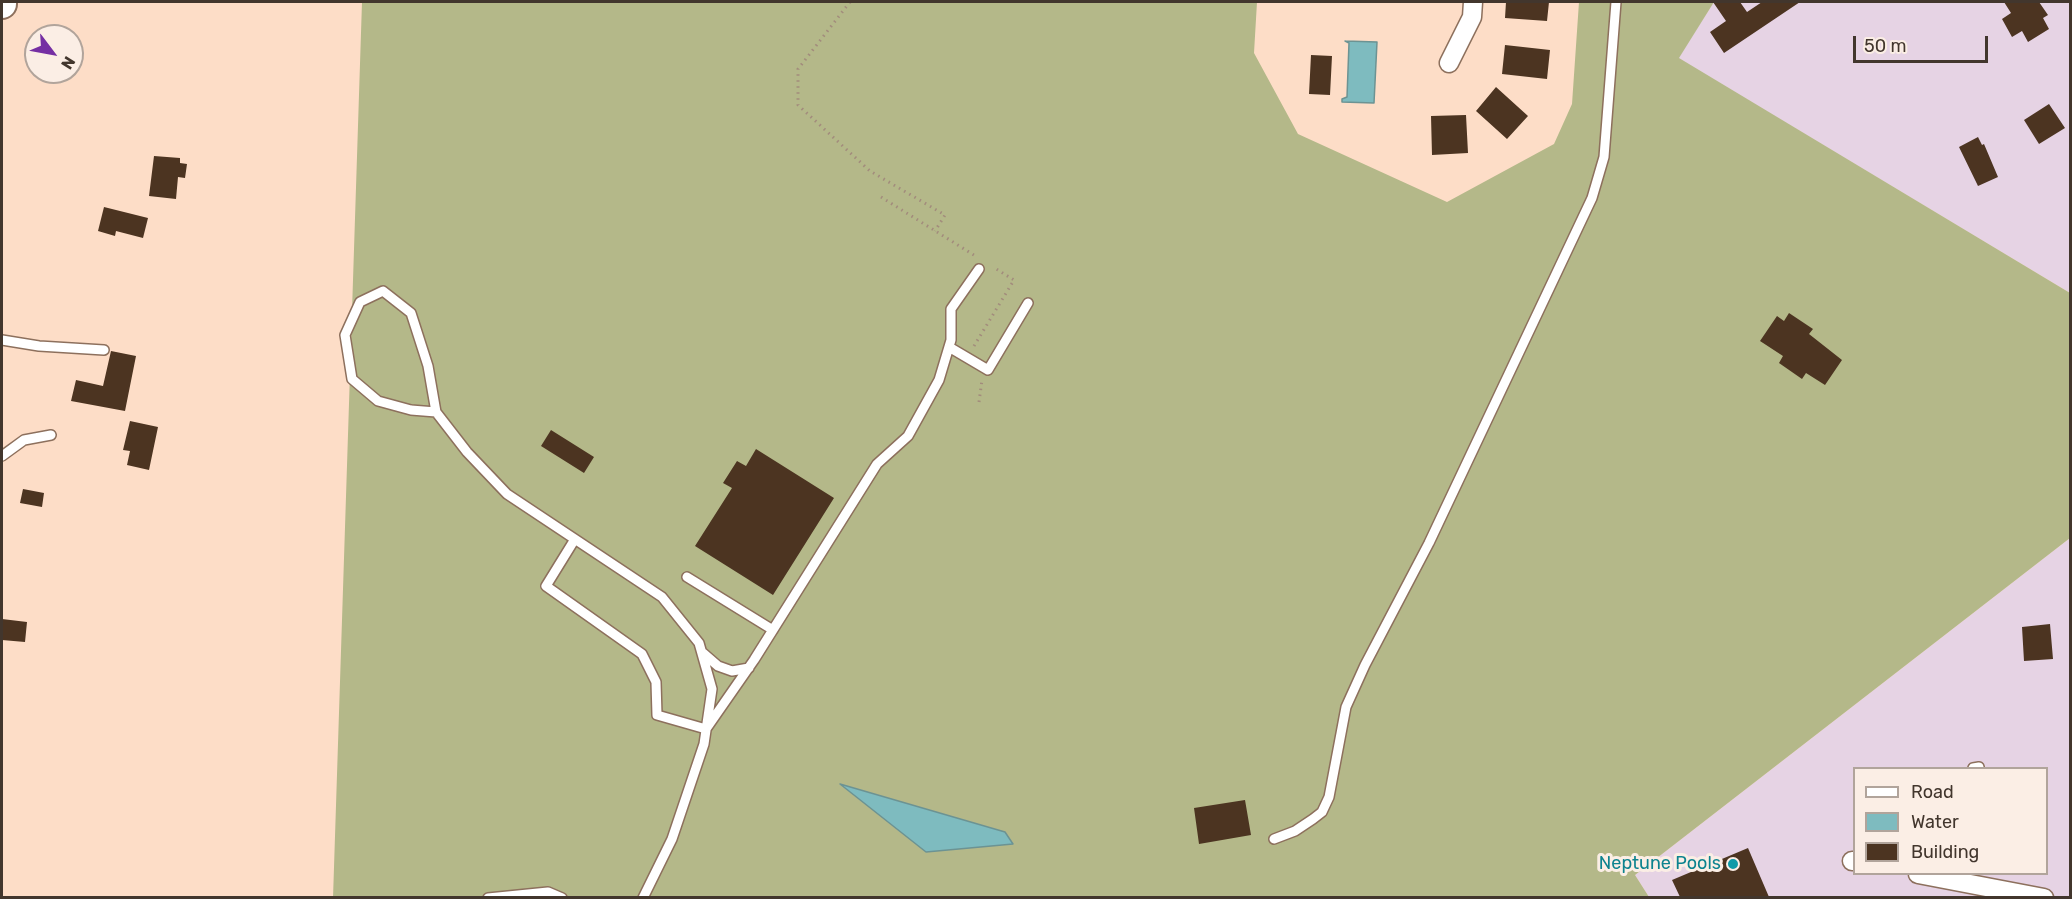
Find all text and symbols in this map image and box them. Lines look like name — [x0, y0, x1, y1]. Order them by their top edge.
north arrow — [24, 24, 84, 84]
scale bar — [1856, 24, 1991, 62]
text: 50 m — [1864, 35, 1907, 57]
text: N — [57, 53, 79, 73]
legend — [1853, 767, 2048, 875]
text: Road — [1911, 781, 1954, 803]
text: Water — [1911, 811, 1959, 833]
text: Building — [1911, 841, 1979, 863]
place label: Neptune Pools — [1599, 853, 1721, 875]
marker: Neptune Pools — [1726, 857, 1740, 871]

